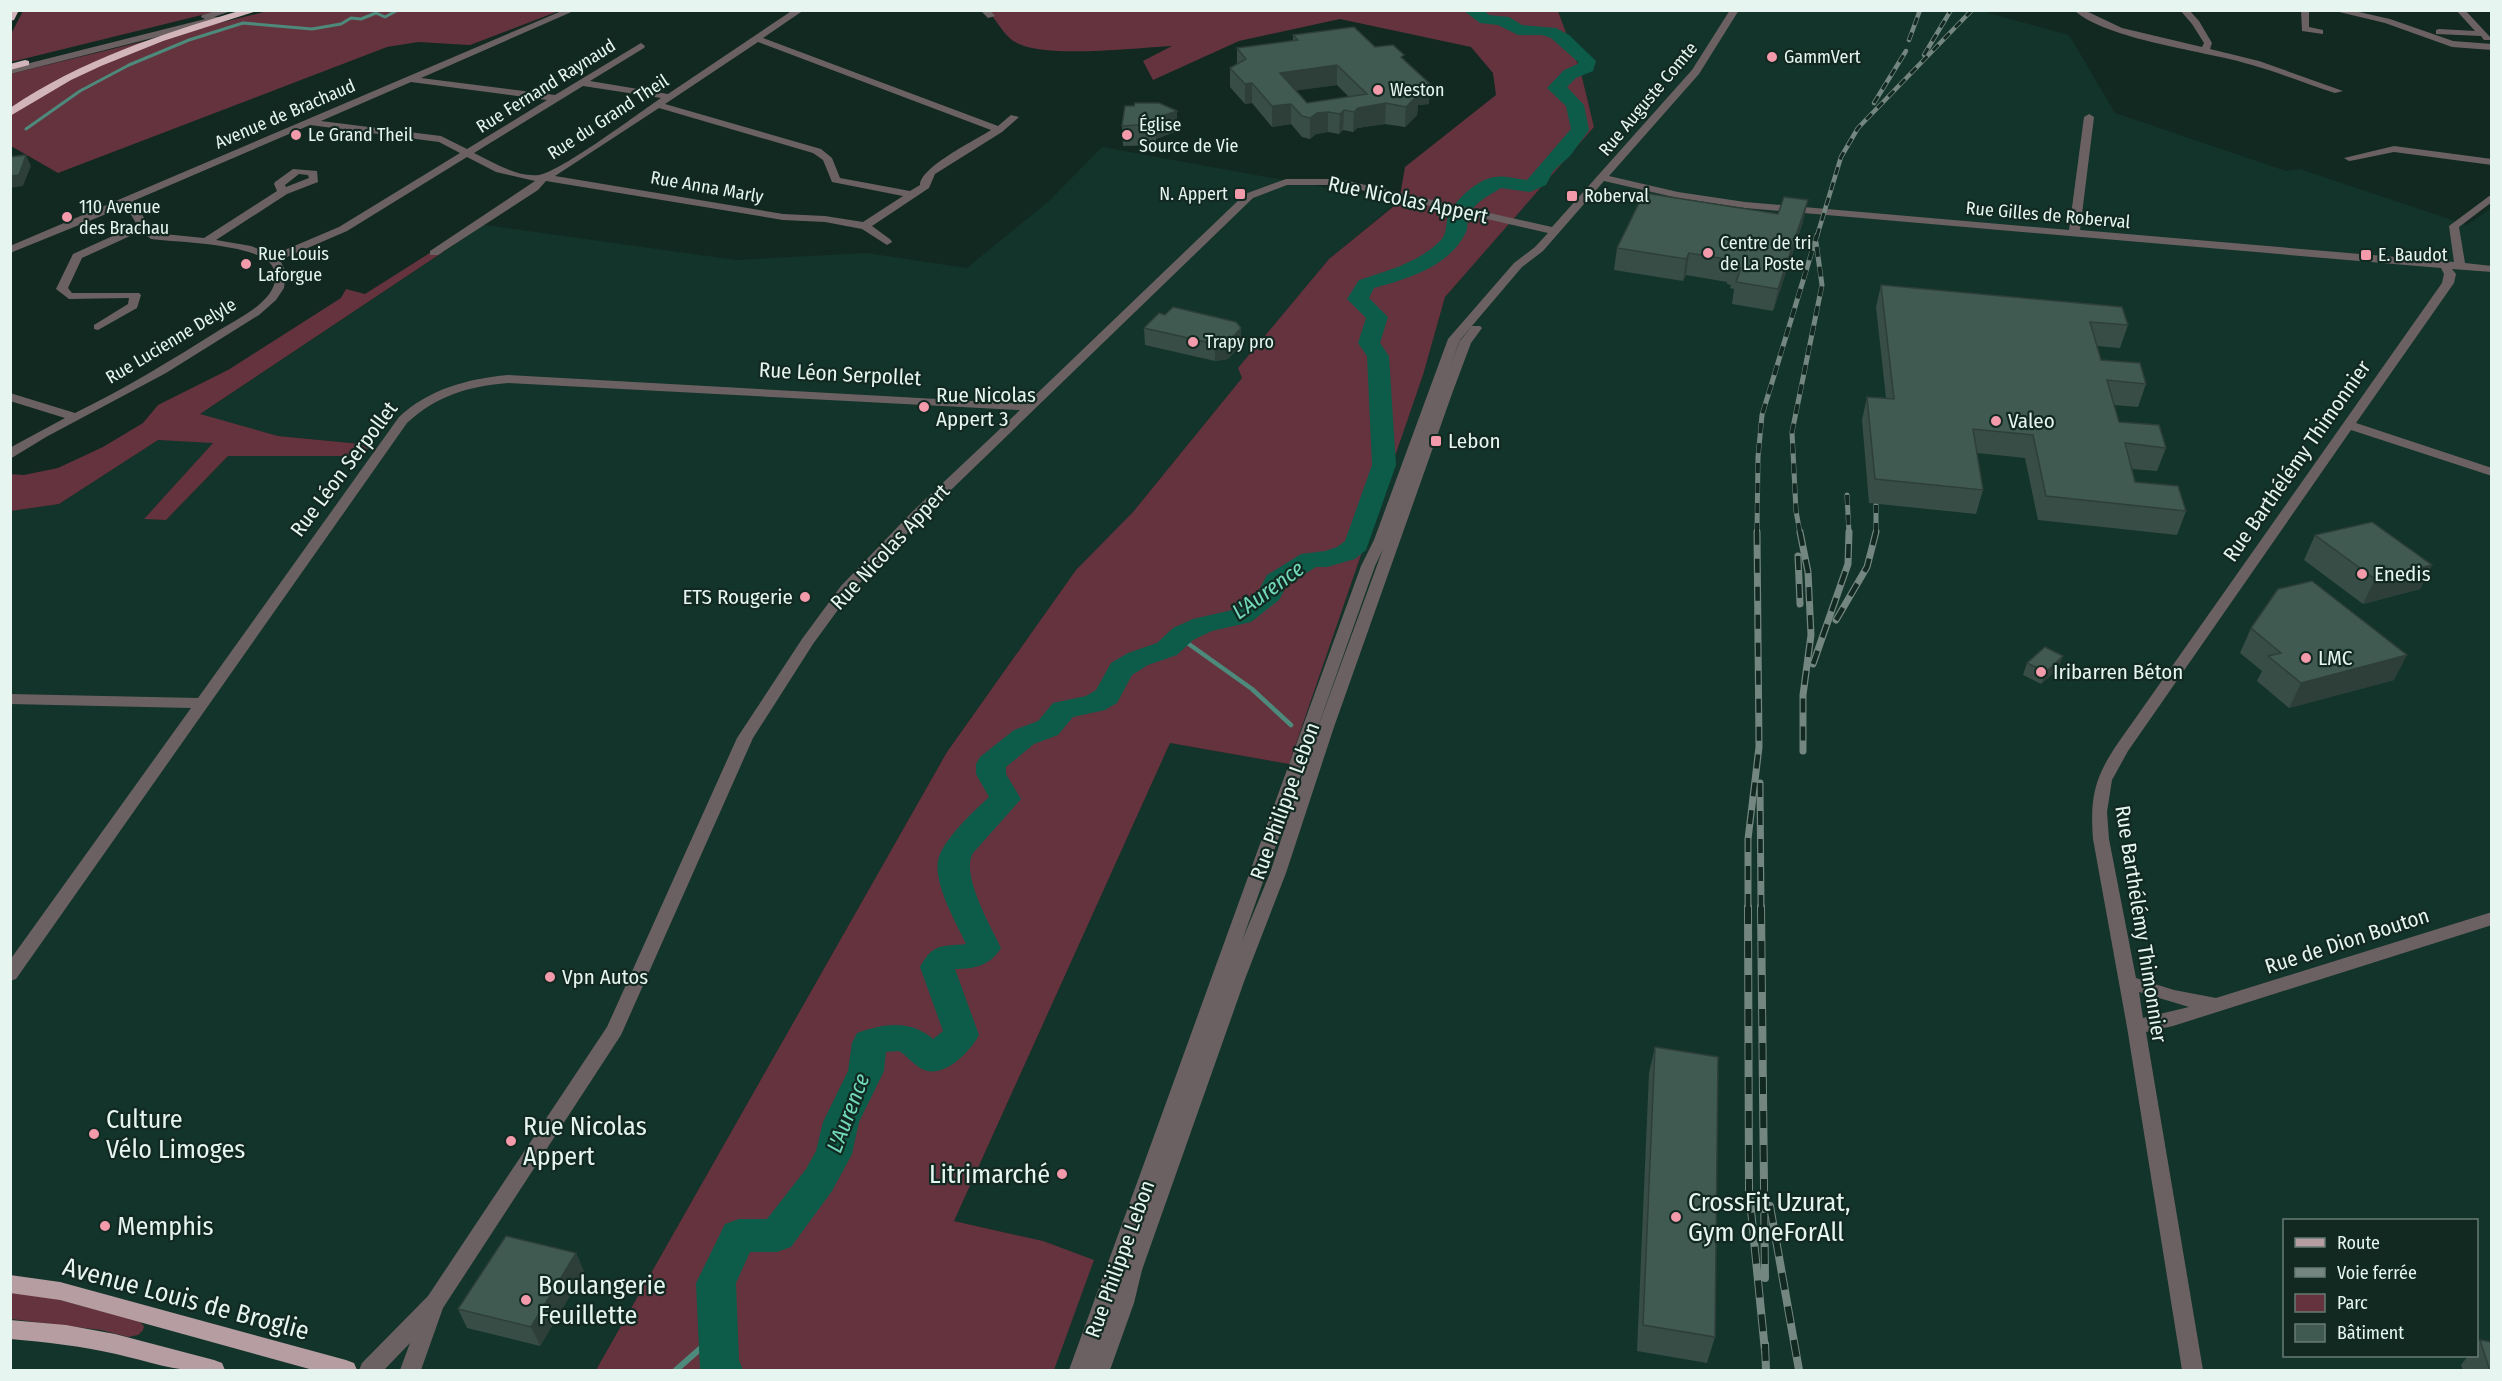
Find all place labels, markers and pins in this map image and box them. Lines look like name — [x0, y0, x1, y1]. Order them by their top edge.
place label: GammVert — [1784, 46, 1861, 68]
marker: GammVert — [1765, 50, 1779, 64]
place label: Weston — [1390, 79, 1444, 101]
marker: Weston — [1371, 83, 1385, 97]
place label: Église Source de Vie — [1139, 113, 1239, 157]
place label: Le Grand Theil — [308, 124, 413, 146]
marker: Le Grand Theil — [289, 128, 303, 142]
marker: Église Source de Vie — [1120, 128, 1134, 142]
place label: N. Appert — [1159, 183, 1228, 205]
place label: Roberval — [1584, 185, 1649, 207]
marker: N. Appert — [1233, 187, 1247, 201]
marker: Roberval — [1565, 189, 1579, 203]
place label: 110 Avenue des Brachau — [79, 196, 169, 239]
marker: 110 Avenue des Brachau — [60, 210, 74, 224]
place label: Centre de tri de La Poste — [1720, 232, 1811, 275]
place label: Rue Louis Laforgue — [258, 243, 329, 286]
place label: E. Baudot — [2378, 244, 2448, 266]
marker: Centre de tri de La Poste — [1701, 246, 1715, 260]
marker: E. Baudot — [2359, 248, 2373, 262]
marker: Rue Louis Laforgue — [239, 257, 253, 271]
place label: Trapy pro — [1205, 331, 1274, 353]
marker: Trapy pro — [1186, 335, 1200, 349]
place label: Rue Nicolas Appert 3 — [936, 382, 1036, 432]
marker: Rue Nicolas Appert 3 — [917, 400, 931, 414]
place label: Valeo — [2008, 408, 2055, 434]
marker: Valeo — [1989, 414, 2003, 428]
place label: Lebon — [1448, 428, 1501, 454]
marker: Lebon — [1429, 434, 1443, 448]
place label: Enedis — [2374, 561, 2431, 587]
marker: Enedis — [2355, 567, 2369, 581]
place label: ETS Rougerie — [682, 584, 793, 610]
marker: ETS Rougerie — [798, 590, 812, 604]
place label: LMC — [2318, 645, 2353, 671]
marker: LMC — [2299, 651, 2313, 665]
place label: Iribarren Béton — [2053, 659, 2183, 685]
marker: Iribarren Béton — [2034, 665, 2048, 679]
place label: Vpn Autos — [562, 964, 648, 990]
marker: Vpn Autos — [543, 970, 557, 984]
place label: Culture Vélo Limoges — [106, 1104, 245, 1165]
place label: Rue Nicolas Appert — [523, 1111, 647, 1172]
marker: Culture Vélo Limoges — [87, 1127, 101, 1141]
marker: Rue Nicolas Appert — [504, 1134, 518, 1148]
place label: Litrimarché — [929, 1159, 1050, 1190]
marker: Litrimarché — [1055, 1167, 1069, 1181]
place label: CrossFit Uzurat, Gym OneForAll — [1688, 1187, 1850, 1248]
marker: CrossFit Uzurat, Gym OneForAll — [1669, 1210, 1683, 1224]
place label: Memphis — [117, 1211, 214, 1242]
marker: Memphis — [98, 1219, 112, 1233]
place label: Boulangerie Feuillette — [538, 1270, 666, 1331]
marker: Boulangerie Feuillette — [519, 1293, 533, 1307]

